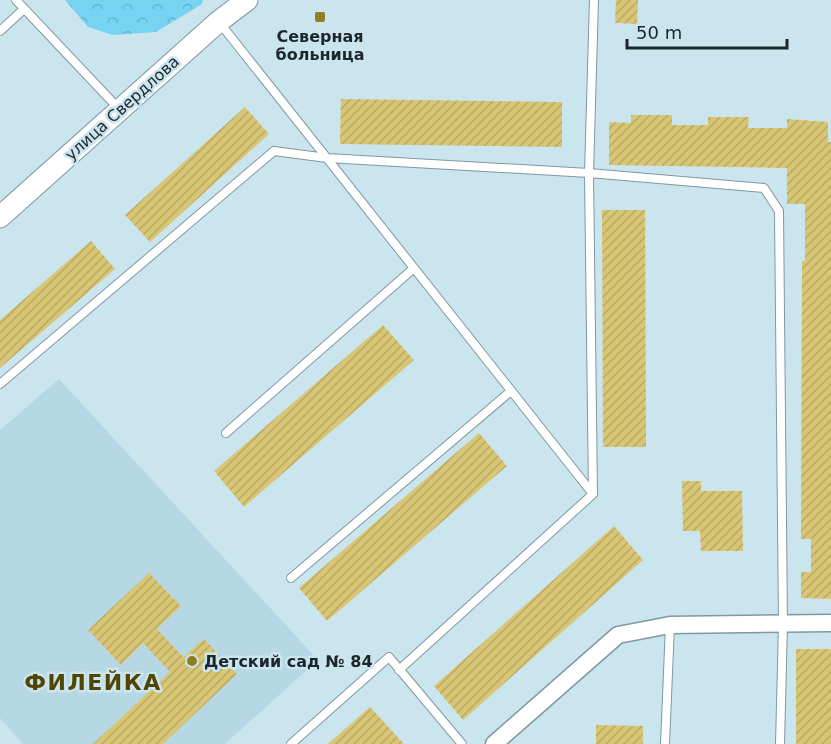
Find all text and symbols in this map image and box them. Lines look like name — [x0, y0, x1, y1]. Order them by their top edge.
marker: Северная больница — [313, 10, 327, 24]
scale bar — [627, 12, 788, 50]
text: 50 m — [636, 22, 682, 43]
place label: Северная больница — [276, 27, 364, 64]
street label: улица Свердлова — [61, 52, 183, 164]
place label: Детский сад № 84 — [204, 652, 373, 671]
marker: Детский сад № 84 — [185, 654, 199, 668]
district label: ФИЛЕЙКА — [24, 670, 162, 695]

